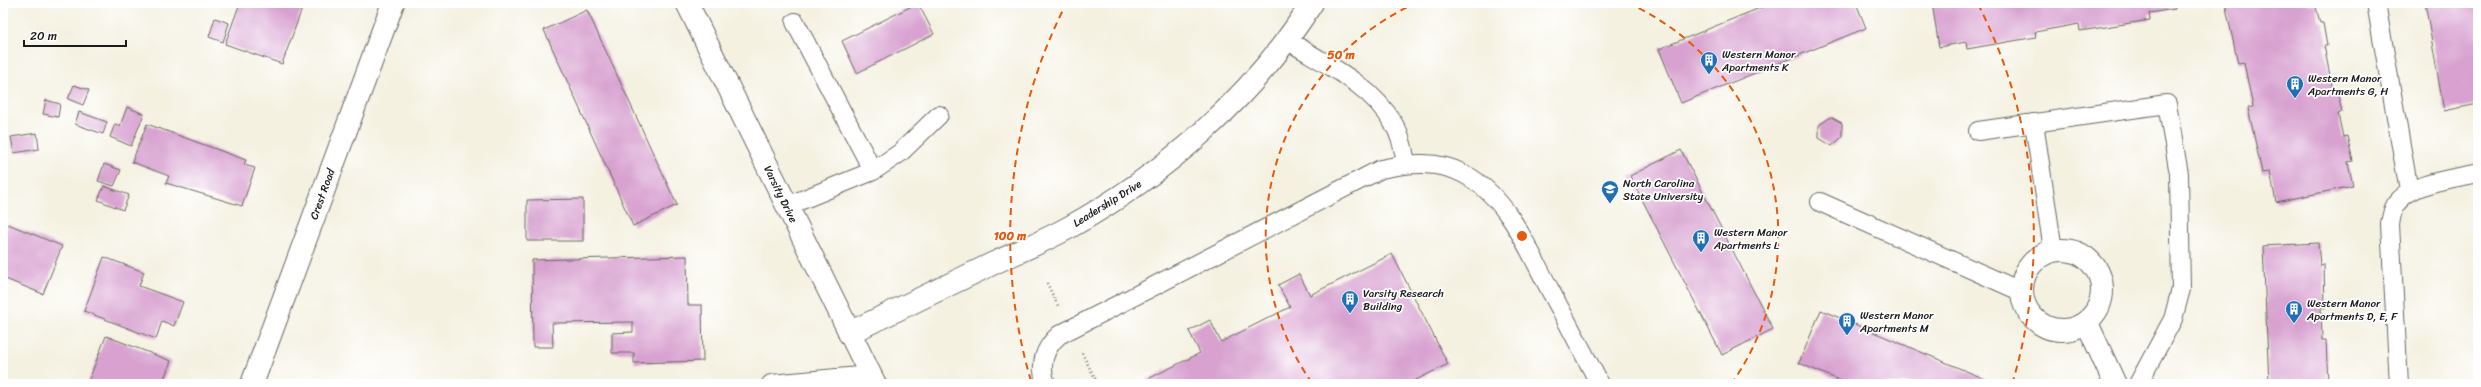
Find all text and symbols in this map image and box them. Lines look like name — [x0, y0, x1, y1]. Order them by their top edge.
scale bar — [24, 22, 126, 48]
text: 20 m — [30, 25, 57, 47]
text: 50 m — [1327, 44, 1355, 66]
place label: Western Manor Apartments K — [1721, 45, 1796, 77]
building icon: Western Manor Apartments K — [1699, 50, 1719, 75]
place label: Western Manor Apartments G, H — [2307, 69, 2389, 101]
building icon: Western Manor Apartments G, H — [2285, 74, 2305, 99]
street label: Varsity Drive — [758, 162, 803, 226]
street label: Crest Road — [304, 165, 341, 222]
street label: Leadership Drive — [1069, 174, 1146, 232]
place label: North Carolina State University — [1623, 174, 1703, 206]
school or university icon: North Carolina State University — [1600, 179, 1620, 204]
place label: Western Manor Apartments L — [1713, 223, 1788, 255]
text: 100 m — [994, 225, 1027, 247]
building icon: Western Manor Apartments L — [1691, 228, 1711, 253]
centre of rings — [1515, 229, 1529, 243]
place label: Varsity Research Building — [1363, 284, 1444, 316]
building icon: Varsity Research Building — [1340, 289, 1360, 314]
place label: Western Manor Apartments D, E, F — [2306, 294, 2398, 326]
building icon: Western Manor Apartments D, E, F — [2284, 299, 2304, 324]
place label: Western Manor Apartments M — [1859, 306, 1934, 338]
building icon: Western Manor Apartments M — [1837, 311, 1857, 336]

